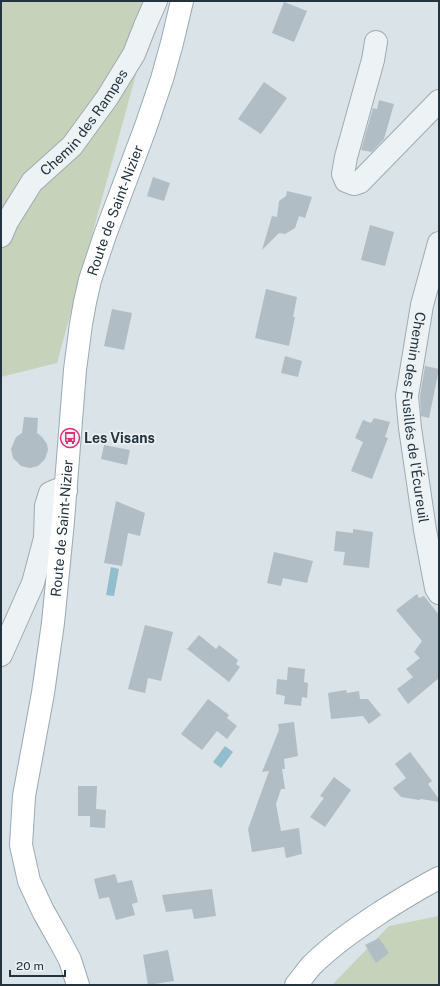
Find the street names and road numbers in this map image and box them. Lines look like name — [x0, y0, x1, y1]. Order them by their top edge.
street label: Chemin des Rampes — [37, 66, 131, 179]
street label: Route de Saint-Nizier — [84, 143, 146, 278]
street label: Chemin des Fusillés de l'Écureuil — [399, 311, 432, 524]
street label: Route de Saint-Nizier — [48, 459, 76, 597]

